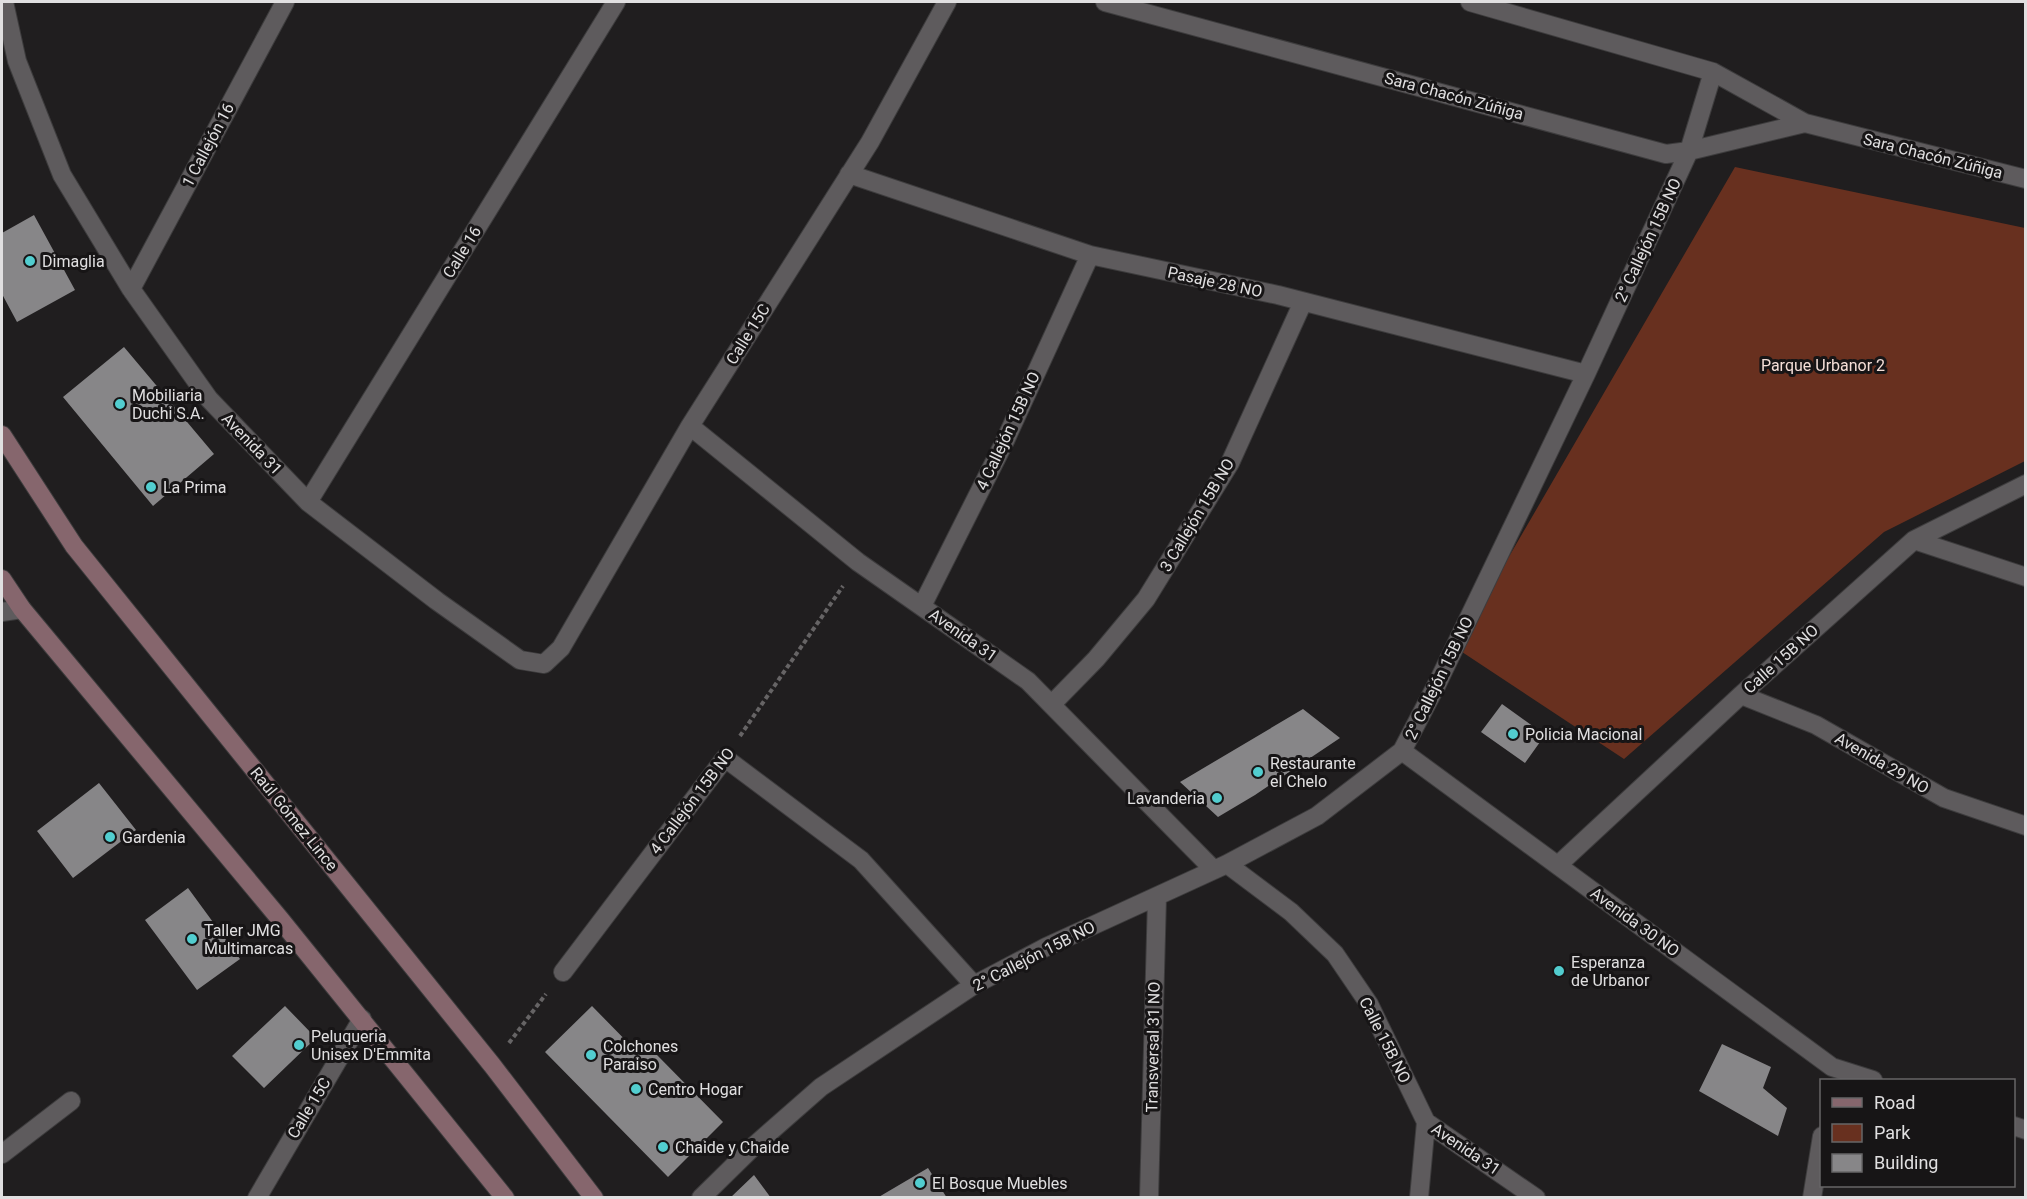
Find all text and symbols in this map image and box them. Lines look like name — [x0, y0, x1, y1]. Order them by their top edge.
street label: Sara Chacón Zúñiga — [1383, 68, 1525, 124]
street label: 1 Callejón 16 — [178, 100, 238, 190]
street label: Sara Chacón Zúñiga — [1861, 129, 2005, 183]
street label: 2° Callejón 15B NO — [1611, 175, 1685, 305]
street label: Calle 16 — [439, 223, 485, 281]
place label: Dimaglia — [42, 252, 105, 271]
marker: Dimaglia — [23, 254, 37, 268]
street label: Pasaje 28 NO — [1166, 263, 1264, 301]
street label: Calle 15C — [722, 300, 774, 368]
park label: Parque Urbanor 2 — [1761, 356, 1885, 375]
street label: 4 Callejón 15B NO — [972, 369, 1044, 493]
place label: Mobiliaria Duchi S.A. — [132, 386, 205, 423]
marker: Mobiliaria Duchi S.A. — [113, 397, 127, 411]
street label: Avenida 31 — [218, 409, 286, 479]
street label: 3 Callejón 15B NO — [1156, 455, 1238, 575]
place label: La Prima — [163, 478, 226, 497]
marker: La Prima — [144, 480, 158, 494]
street label: Avenida 31 — [925, 605, 1001, 665]
street label: 2° Callejón 15B NO — [1401, 613, 1477, 743]
street label: Calle 15B NO — [1740, 621, 1822, 697]
place label: Policia Macional — [1525, 725, 1642, 744]
marker: Policia Macional — [1506, 727, 1520, 741]
street label: Avenida 29 NO — [1832, 729, 1932, 797]
street label: 4 Callejón 15B NO — [646, 744, 738, 858]
place label: Restaurante el Chelo — [1270, 754, 1356, 791]
street label: Raúl Gómez Lince — [246, 763, 342, 875]
marker: Restaurante el Chelo — [1251, 765, 1265, 779]
place label: Lavanderia — [1127, 789, 1205, 808]
marker: Lavanderia — [1210, 791, 1224, 805]
place label: Gardenia — [122, 828, 186, 847]
marker: Gardenia — [103, 830, 117, 844]
street label: Avenida 30 NO — [1587, 883, 1683, 961]
street label: 2° Callejón 15B NO — [970, 917, 1098, 995]
place label: Taller JMG Multimarcas — [204, 921, 293, 958]
marker: Taller JMG Multimarcas — [185, 932, 199, 946]
place label: Esperanza de Urbanor — [1571, 953, 1650, 990]
marker: Esperanza de Urbanor — [1552, 964, 1566, 978]
street label: Transversal 31 NO — [1142, 982, 1164, 1112]
street label: Calle 15B NO — [1355, 994, 1415, 1086]
place label: Peluqueria Unisex D'Emmita — [311, 1027, 431, 1064]
place label: Colchones Paraiso — [603, 1037, 678, 1074]
marker: Peluqueria Unisex D'Emmita — [292, 1038, 306, 1052]
marker: Colchones Paraiso — [584, 1048, 598, 1062]
street label: Calle 15C — [283, 1074, 335, 1142]
legend — [1820, 1079, 2015, 1187]
place label: Centro Hogar — [648, 1080, 744, 1099]
marker: Centro Hogar — [629, 1082, 643, 1096]
text: Road — [1874, 1092, 1915, 1113]
street label: Avenida 31 — [1428, 1119, 1504, 1179]
text: Park — [1874, 1122, 1911, 1143]
place label: Chaide y Chaide — [675, 1138, 789, 1157]
marker: Chaide y Chaide — [656, 1140, 670, 1154]
text: Building — [1874, 1152, 1938, 1173]
place label: El Bosque Muebles — [932, 1174, 1068, 1193]
marker: El Bosque Muebles — [913, 1176, 927, 1190]

